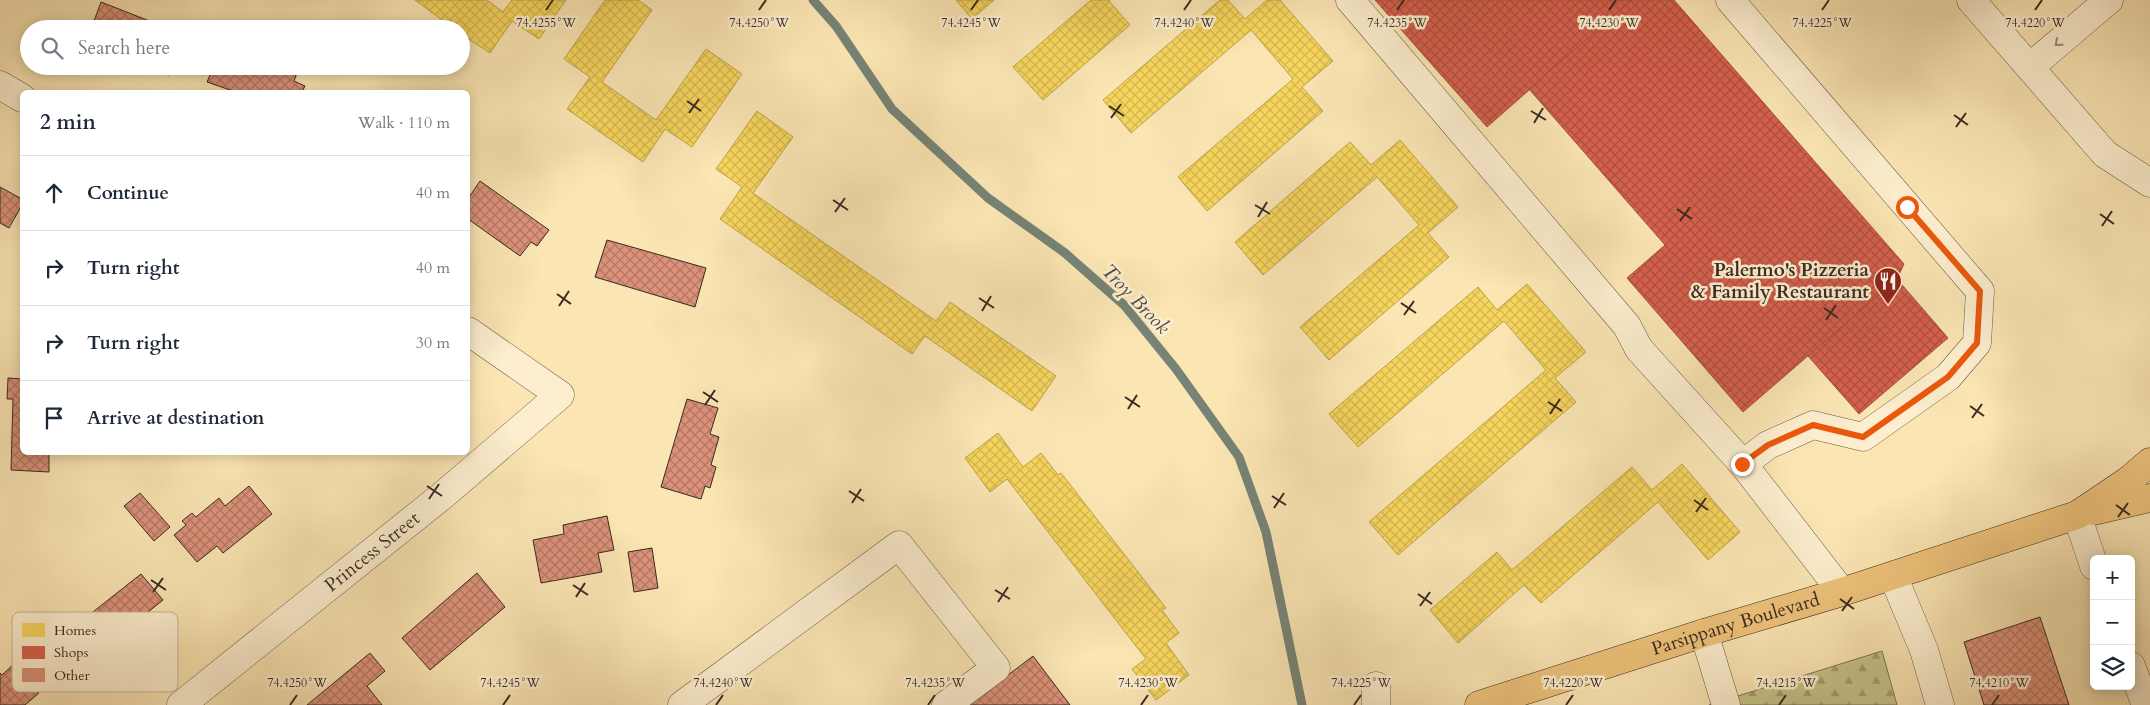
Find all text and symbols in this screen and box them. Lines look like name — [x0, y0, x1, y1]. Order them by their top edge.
text: 74.4255°W — [516, 15, 576, 31]
text: 74.4250°W — [729, 15, 789, 31]
text: 74.4245°W — [941, 15, 1001, 31]
text: 74.4240°W — [1154, 15, 1214, 31]
text: 74.4235°W — [1367, 15, 1427, 31]
text: 74.4230°W — [1579, 15, 1639, 31]
text: 74.4225°W — [1792, 15, 1852, 31]
text: 74.4220°W — [2005, 15, 2065, 31]
search box — [20, 20, 470, 75]
icon: search — [38, 34, 66, 62]
text: Search here — [78, 35, 170, 61]
one-way arrow — [2055, 37, 2064, 46]
text: 2 min — [40, 108, 96, 137]
text: Walk · 110 m — [358, 112, 450, 134]
icon: ahead — [40, 179, 68, 207]
text: Continue — [87, 180, 169, 206]
text: 40 m — [416, 182, 450, 204]
route start — [1896, 196, 1919, 219]
icon: right — [40, 254, 68, 282]
text: Turn right — [87, 255, 179, 281]
text: 40 m — [416, 257, 450, 279]
place label: Palermo's Pizzeria & Family Restaurant — [1691, 257, 1870, 305]
water label: Troy Brook — [1096, 258, 1176, 340]
restaurant icon: Palermo's Pizzeria & Family Restaurant — [1873, 266, 1903, 305]
icon: right — [40, 329, 68, 357]
text: Turn right — [87, 330, 179, 356]
text: 30 m — [416, 332, 450, 354]
icon: arrive — [40, 404, 68, 432]
text: Arrive at destination — [87, 405, 264, 431]
route end — [1731, 453, 1754, 476]
street label: Princess Street — [319, 506, 425, 598]
map controls — [2090, 555, 2135, 690]
button: + — [2090, 555, 2135, 600]
street label: Parsippany Boulevard — [1648, 586, 1823, 662]
button: − — [2090, 600, 2135, 645]
legend — [12, 612, 178, 692]
text: Homes — [54, 621, 96, 640]
text: Shops — [54, 643, 89, 662]
button: layers — [2090, 645, 2135, 690]
text: Other — [54, 666, 91, 685]
text: 74.4250°W — [267, 675, 327, 691]
text: 74.4245°W — [480, 675, 540, 691]
text: 74.4240°W — [693, 675, 753, 691]
text: 74.4235°W — [905, 675, 965, 691]
text: 74.4230°W — [1118, 675, 1178, 691]
text: 74.4225°W — [1331, 675, 1391, 691]
text: 74.4220°W — [1543, 675, 1603, 691]
text: 74.4215°W — [1756, 675, 1816, 691]
text: 74.4210°W — [1969, 675, 2029, 691]

